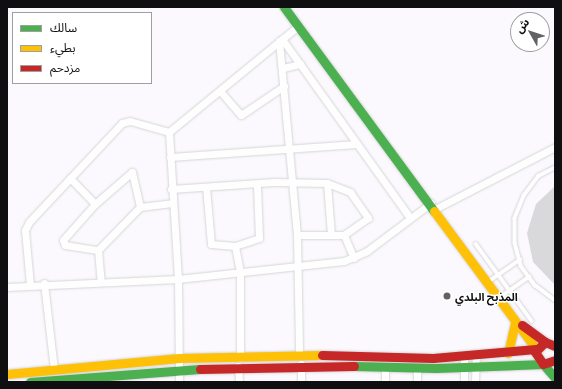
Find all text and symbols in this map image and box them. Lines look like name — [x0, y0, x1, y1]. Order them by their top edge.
legend — [12, 12, 152, 84]
north arrow — [510, 12, 550, 52]
text: ش — [510, 14, 532, 36]
text: سالك — [50, 18, 77, 36]
text: بطيء — [50, 38, 76, 56]
text: مزدحم — [50, 58, 80, 76]
place label: المذبح البلدي — [455, 289, 518, 303]
marker: المذبح البلدي — [442, 291, 452, 301]

